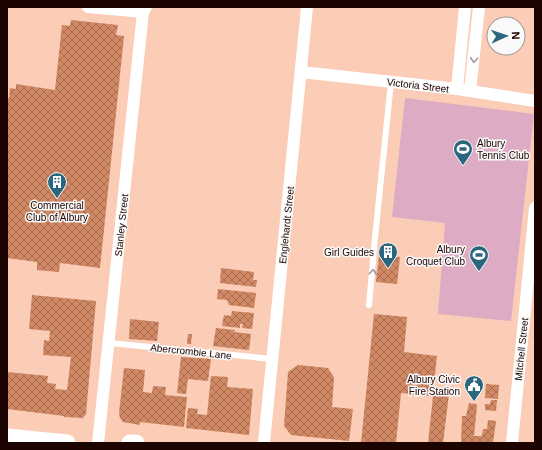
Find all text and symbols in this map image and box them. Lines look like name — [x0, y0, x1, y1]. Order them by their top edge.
north arrow — [486, 16, 526, 56]
text: N — [510, 31, 522, 40]
one-way arrow — [469, 57, 478, 63]
street label: Victoria Street — [386, 76, 450, 95]
sports icon: Albury Tennis Club — [452, 138, 474, 166]
place label: Albury Tennis Club — [477, 138, 530, 161]
building icon: Commercial Club of Albury — [46, 171, 68, 199]
street label: Englehardt Street — [277, 186, 296, 264]
street label: Stanley Street — [113, 193, 130, 257]
place label: Commercial Club of Albury — [26, 200, 88, 223]
building icon: Girl Guides — [377, 241, 399, 269]
place label: Albury Croquet Club — [406, 244, 465, 267]
sports icon: Albury Croquet Club — [468, 244, 490, 272]
place label: Girl Guides — [324, 247, 374, 258]
one-way arrow — [368, 269, 377, 275]
street label: Mitchell Street — [513, 317, 530, 381]
street label: Abercrombie Lane — [150, 342, 233, 361]
place label: Albury Civic Fire Station — [407, 374, 460, 397]
public building icon: Albury Civic Fire Station — [463, 374, 485, 402]

